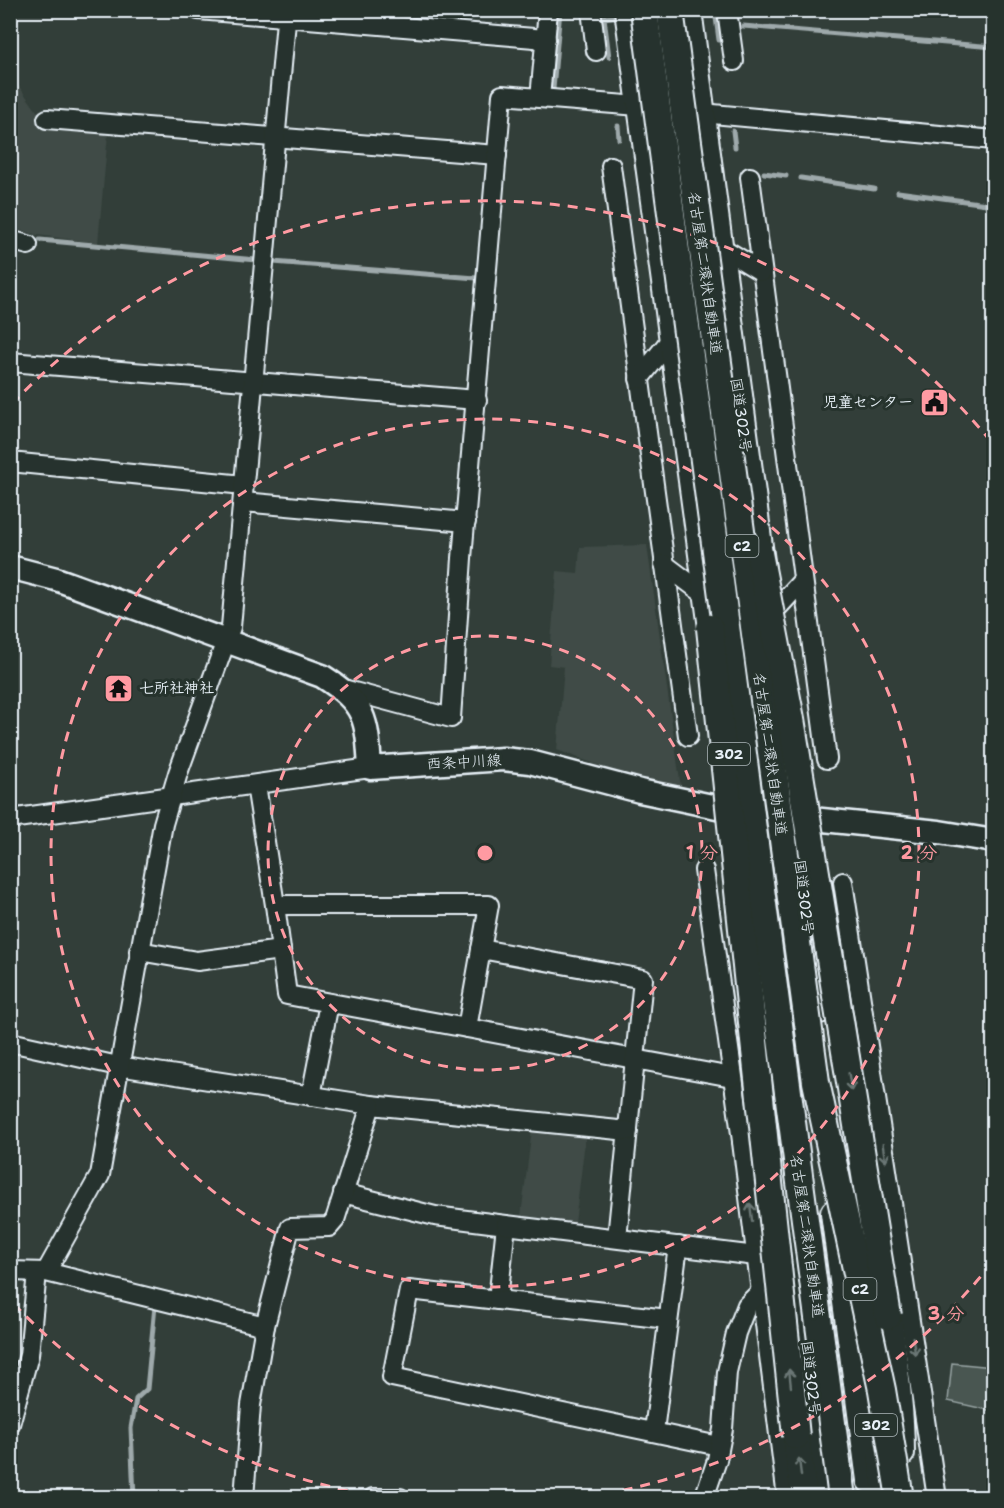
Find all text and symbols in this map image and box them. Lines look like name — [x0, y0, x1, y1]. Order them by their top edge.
street label: 名古屋第二環状自動車道 — [684, 190, 726, 356]
street label: 国道302号 — [726, 376, 756, 454]
public building icon: 児童センター — [918, 386, 950, 418]
place label: 児童センター — [823, 392, 913, 412]
road number: C2 — [726, 535, 758, 557]
street label: 名古屋第二環状自動車道 — [749, 671, 791, 837]
temple icon: 七所社神社 — [102, 672, 134, 704]
place label: 七所社神社 — [139, 678, 214, 698]
road number: 302 — [708, 743, 750, 765]
street label: 西条中川線 — [426, 750, 502, 774]
text: 1 分 — [686, 841, 718, 865]
text: 2 分 — [901, 841, 937, 865]
centre of rings — [475, 843, 495, 863]
street label: 国道302号 — [789, 858, 819, 936]
one-way arrow — [844, 1071, 855, 1091]
one-way arrow — [879, 1143, 890, 1163]
street label: 名古屋第二環状自動車道 — [786, 1153, 828, 1319]
one-way arrow — [745, 1203, 756, 1223]
road number: C2 — [844, 1278, 876, 1300]
text: 3 分 — [928, 1302, 964, 1326]
one-way arrow — [909, 1336, 920, 1356]
street label: 国道302号 — [796, 1339, 826, 1417]
one-way arrow — [784, 1369, 795, 1389]
road number: 302 — [855, 1414, 897, 1436]
one-way arrow — [795, 1458, 806, 1477]

